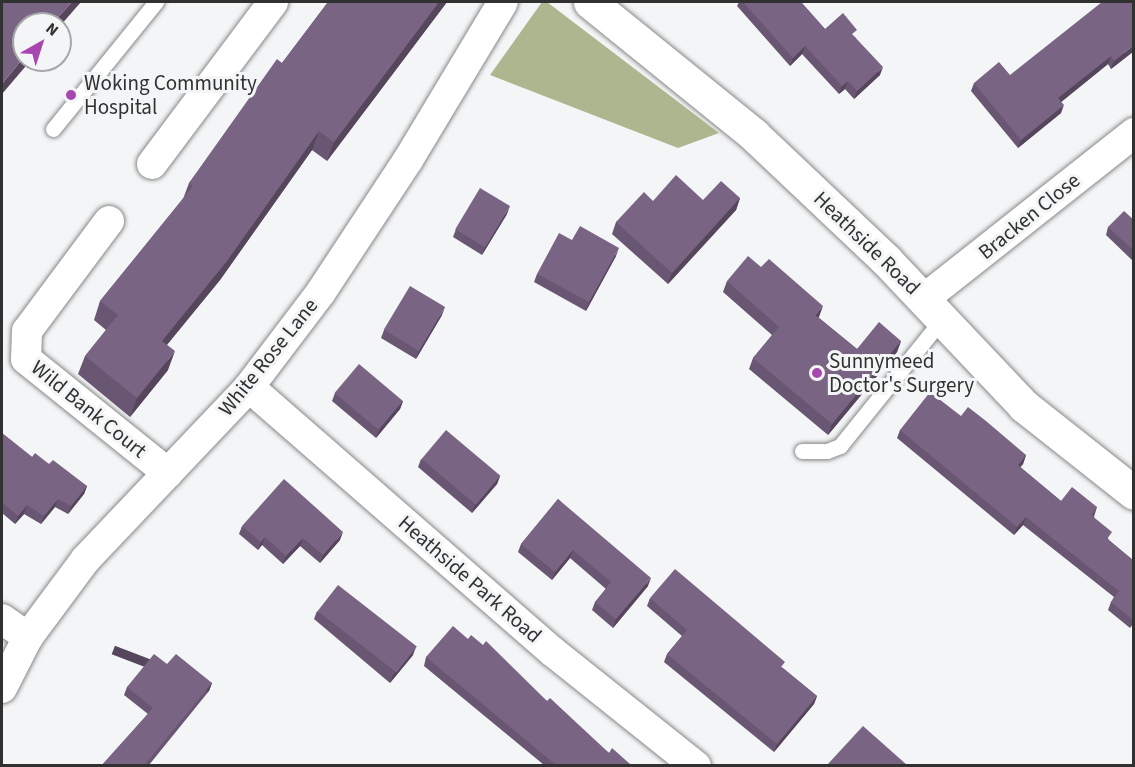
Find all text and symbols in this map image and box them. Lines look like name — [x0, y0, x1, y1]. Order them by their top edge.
north arrow — [12, 12, 72, 72]
text: N — [41, 18, 63, 41]
place label: Woking Community Hospital — [84, 70, 257, 120]
marker: Woking Community Hospital — [62, 86, 80, 104]
street label: Bracken Close — [973, 167, 1085, 265]
street label: Heathside Road — [809, 186, 925, 300]
street label: White Rose Lane — [213, 293, 323, 421]
place label: Sunnymeed Doctor's Surgery — [829, 348, 974, 398]
street label: Wild Bank Court — [26, 355, 152, 463]
marker: Sunnymeed Doctor's Surgery — [810, 366, 824, 380]
street label: Heathside Park Road — [393, 510, 547, 648]

